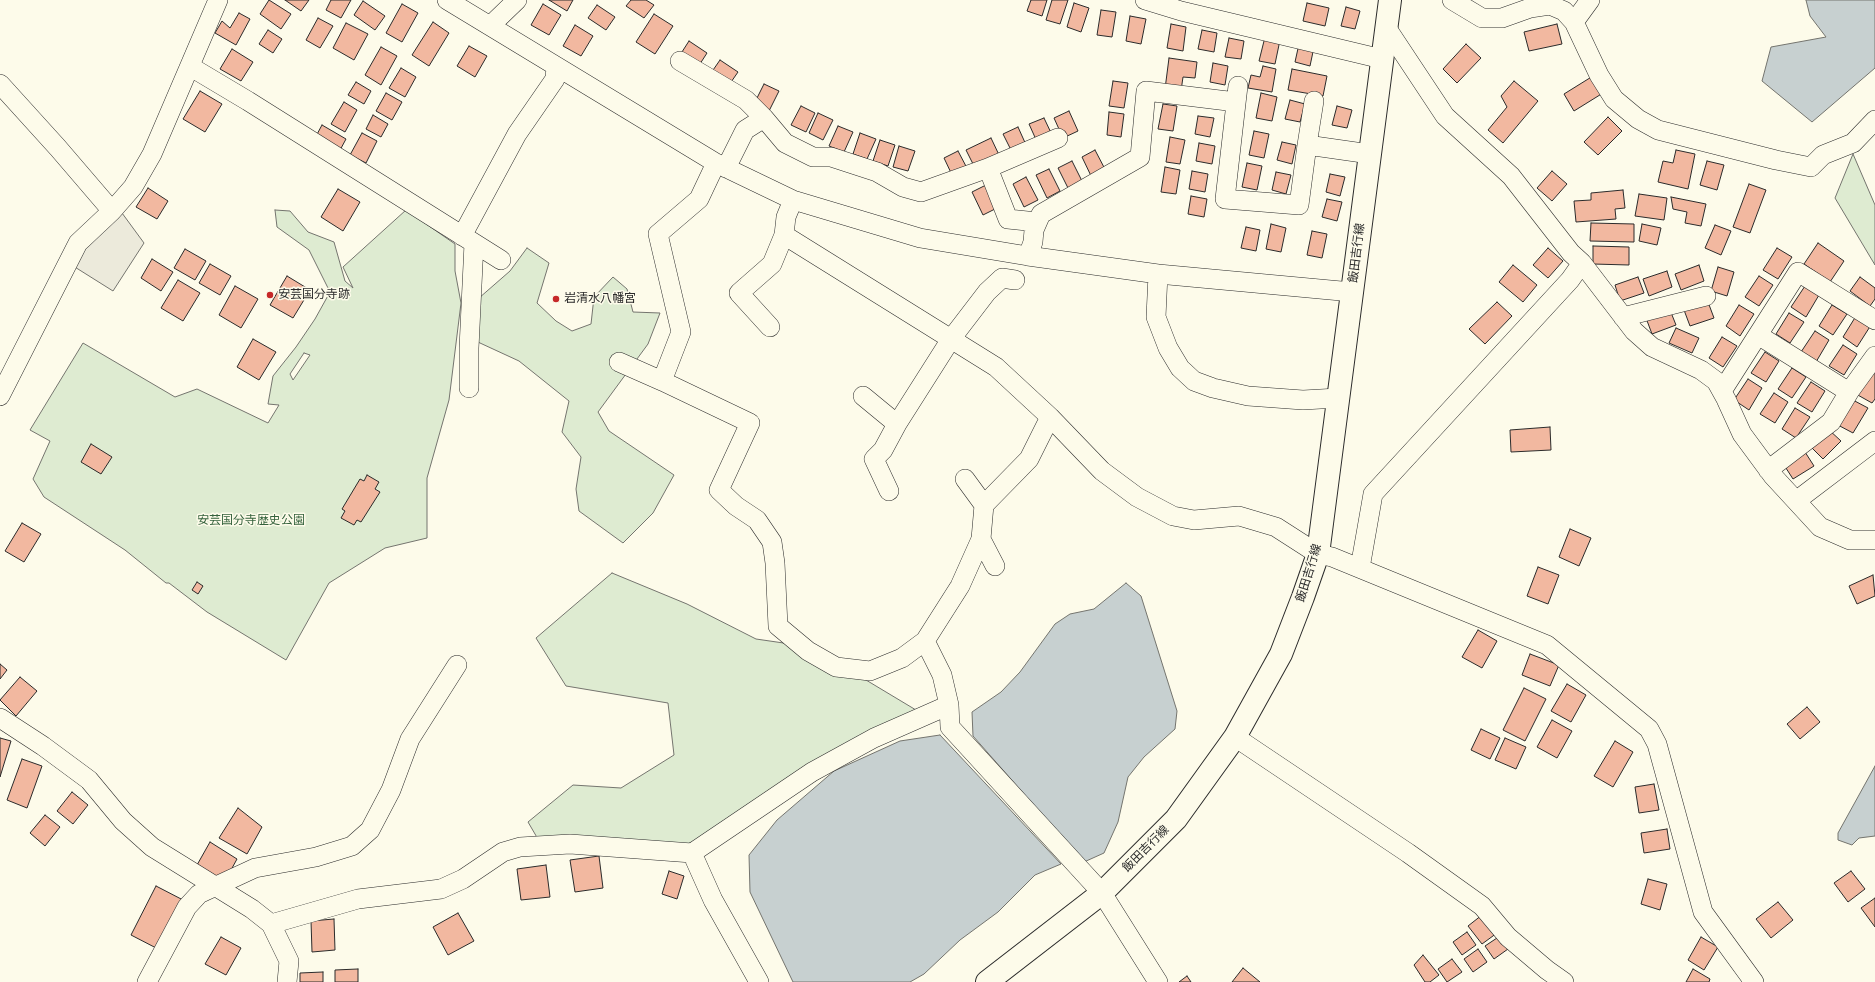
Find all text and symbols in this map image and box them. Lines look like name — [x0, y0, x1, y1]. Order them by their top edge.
street label: 飯田吉行線 — [1346, 222, 1368, 284]
place label: 安芸国分寺跡 — [278, 288, 350, 302]
marker: 安芸国分寺跡 — [265, 290, 275, 300]
place label: 岩清水八幡宮 — [564, 292, 636, 306]
marker: 岩清水八幡宮 — [551, 294, 561, 304]
park label: 安芸国分寺歴史公園 — [197, 514, 305, 528]
street label: 飯田吉行線 — [1293, 542, 1325, 604]
street label: 飯田吉行線 — [1120, 823, 1172, 875]

